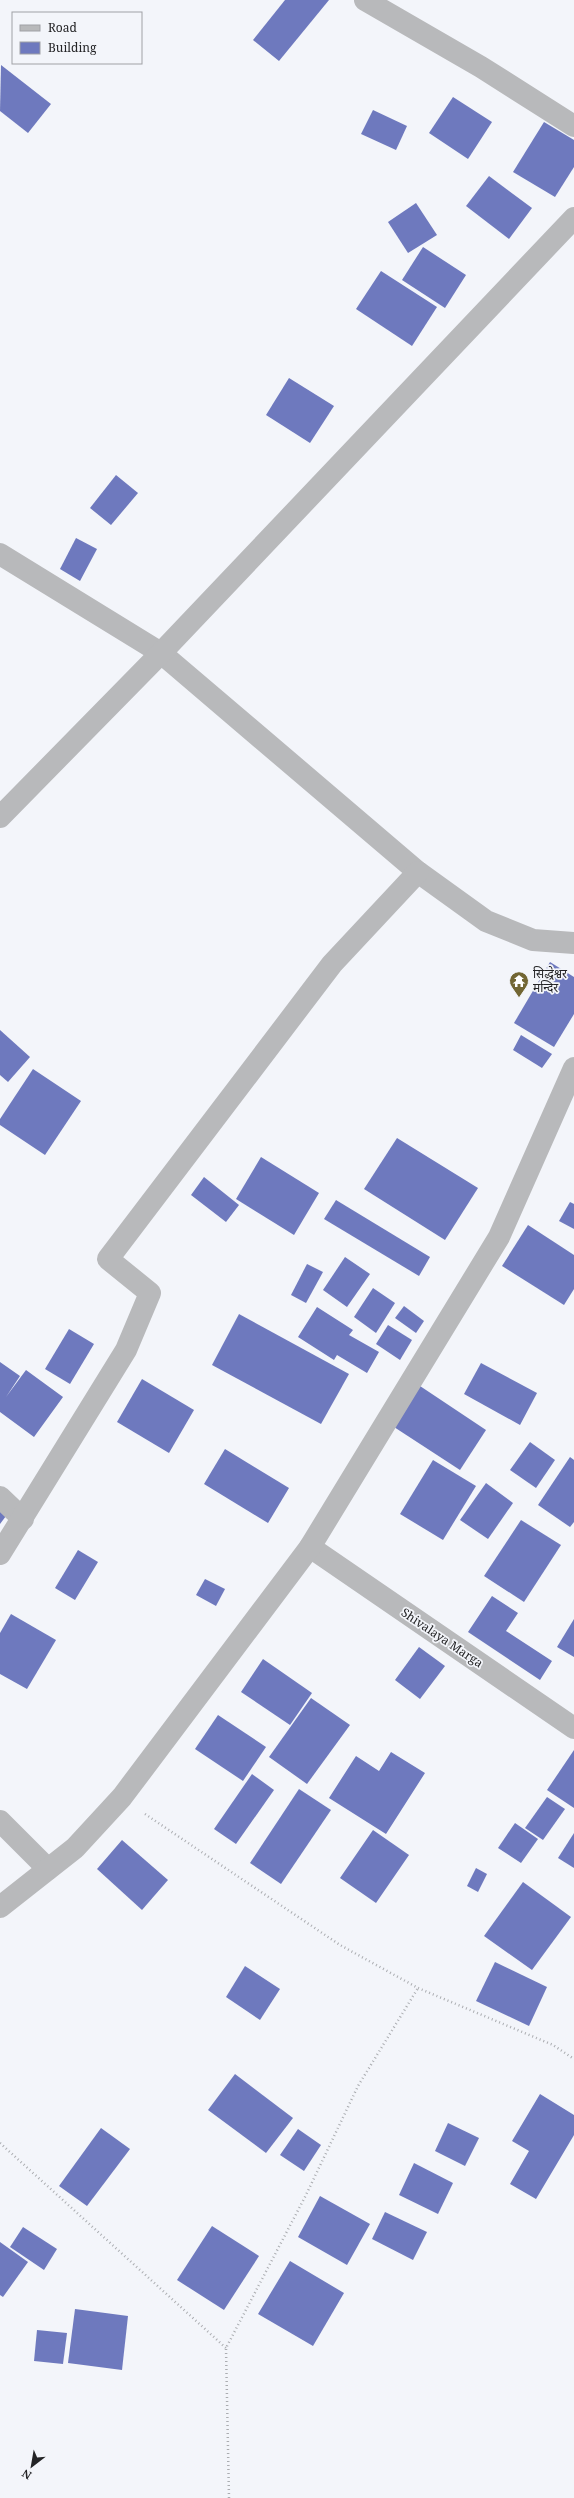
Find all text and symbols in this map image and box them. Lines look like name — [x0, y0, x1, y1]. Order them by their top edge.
legend — [12, 12, 142, 64]
text: Road — [48, 19, 78, 36]
text: Building — [48, 39, 97, 56]
place label: सिद्धेश्वर मन्दिर — [533, 965, 568, 996]
temple icon: सिद्धेश्वर मन्दिर — [508, 970, 530, 998]
street label: Shivalaya Marga — [398, 1604, 487, 1671]
north arrow — [12, 2446, 52, 2486]
text: N — [19, 2466, 34, 2484]

